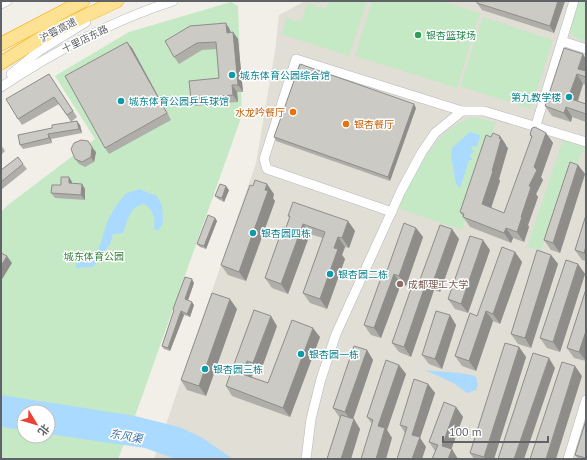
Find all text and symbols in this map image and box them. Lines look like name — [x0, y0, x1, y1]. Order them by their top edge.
street label: 沪蓉高速 — [37, 15, 79, 45]
street label: 十里店东路 — [60, 22, 110, 56]
place label: 银杏篮球场 — [426, 29, 476, 42]
marker: 银杏篮球场 — [413, 30, 423, 40]
place label: 城东体育公园综合馆 — [240, 69, 330, 82]
marker: 城东体育公园综合馆 — [227, 70, 237, 80]
place label: 第九教学楼 — [511, 91, 561, 104]
marker: 第九教学楼 — [564, 92, 574, 102]
place label: 城东体育公园乒乓球馆 — [129, 95, 229, 108]
marker: 城东体育公园乒乓球馆 — [116, 96, 126, 106]
place label: 水龙吟餐厅 — [235, 106, 285, 119]
marker: 水龙吟餐厅 — [288, 107, 298, 117]
place label: 银杏餐厅 — [354, 118, 394, 131]
marker: 银杏餐厅 — [341, 119, 351, 129]
place label: 银杏园四栋 — [261, 227, 311, 240]
marker: 银杏园四栋 — [248, 228, 258, 238]
park label: 城东体育公园 — [64, 250, 124, 263]
place label: 银杏园二栋 — [338, 268, 388, 281]
marker: 银杏园二栋 — [325, 269, 335, 279]
place label: 成都理工大学 — [408, 278, 468, 291]
marker: 成都理工大学 — [395, 279, 405, 289]
place label: 银杏园一栋 — [309, 348, 359, 361]
marker: 银杏园一栋 — [296, 349, 306, 359]
place label: 银杏园三栋 — [213, 363, 263, 376]
marker: 银杏园三栋 — [200, 364, 210, 374]
north arrow — [16, 404, 56, 444]
scale bar — [443, 418, 548, 444]
text: 北 — [35, 422, 53, 439]
text: 100 m — [449, 424, 482, 439]
water label: 东风渠 — [109, 426, 145, 446]

